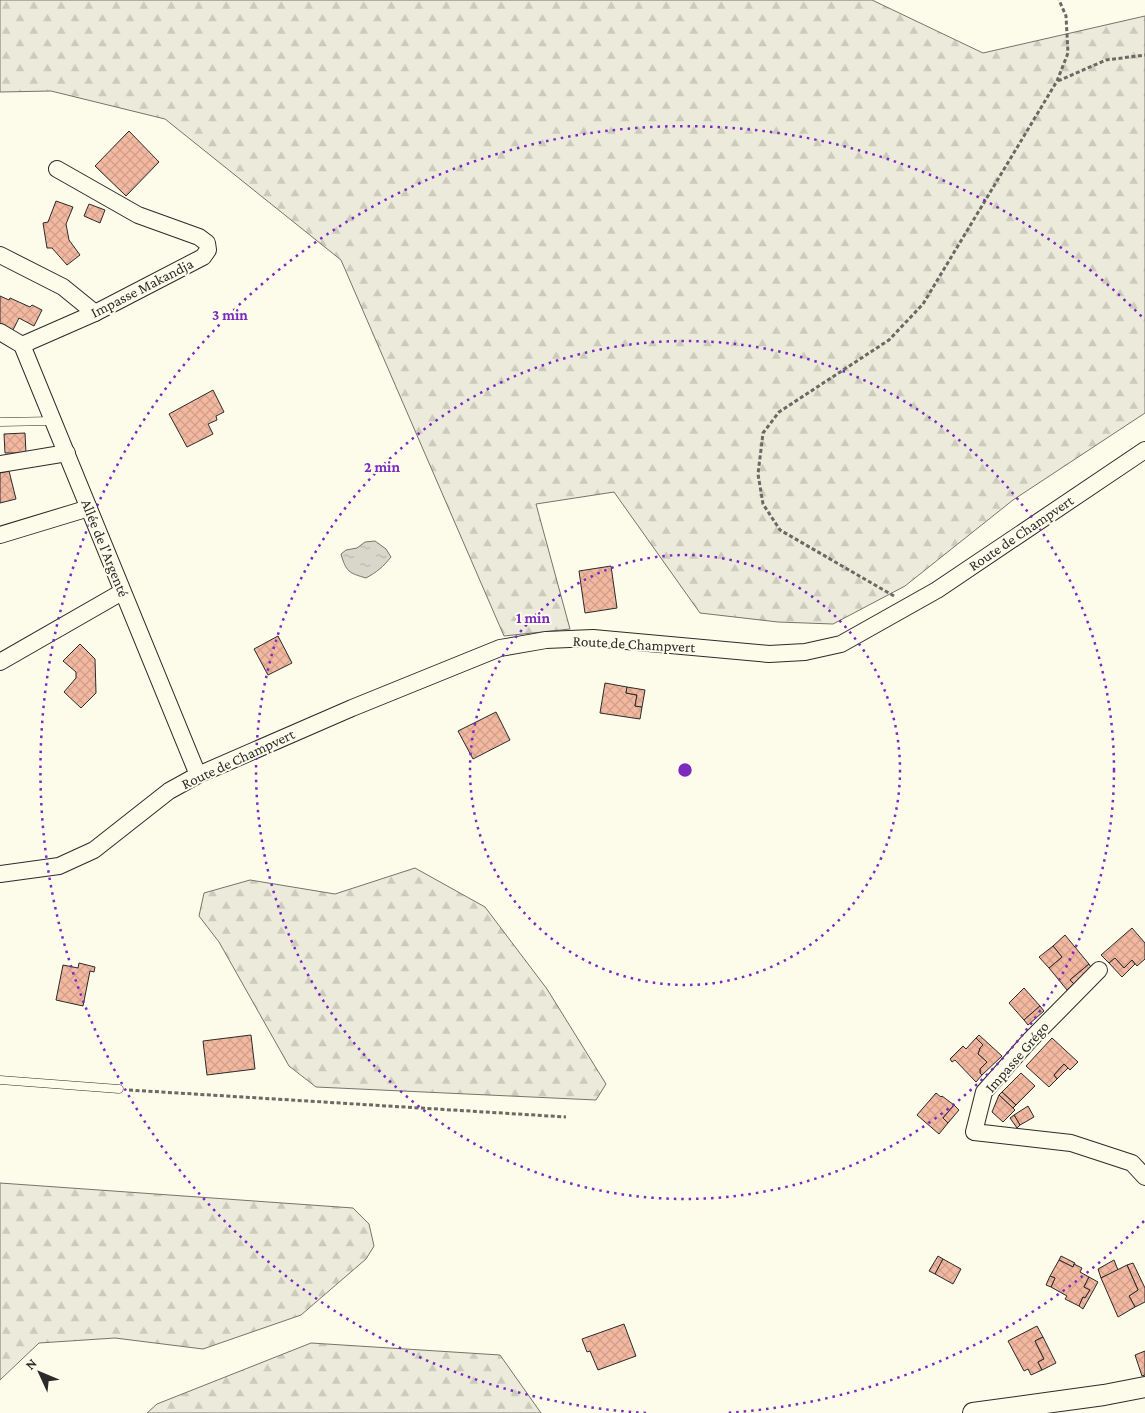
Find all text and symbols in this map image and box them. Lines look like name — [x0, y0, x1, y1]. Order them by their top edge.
street label: Impasse Makandja — [88, 255, 196, 322]
text: 3 min — [212, 307, 248, 323]
text: 2 min — [364, 459, 400, 475]
street label: Route de Champvert — [966, 492, 1078, 575]
street label: Allée de l'Argenté — [77, 497, 132, 600]
text: 1 min — [516, 610, 550, 626]
street label: Route de Champvert — [572, 633, 697, 656]
street label: Route de Champvert — [179, 725, 298, 793]
centre of rings — [676, 761, 694, 779]
street label: Impasse Grégo — [982, 1018, 1053, 1096]
north arrow — [15, 1348, 65, 1398]
text: N — [22, 1355, 40, 1373]

